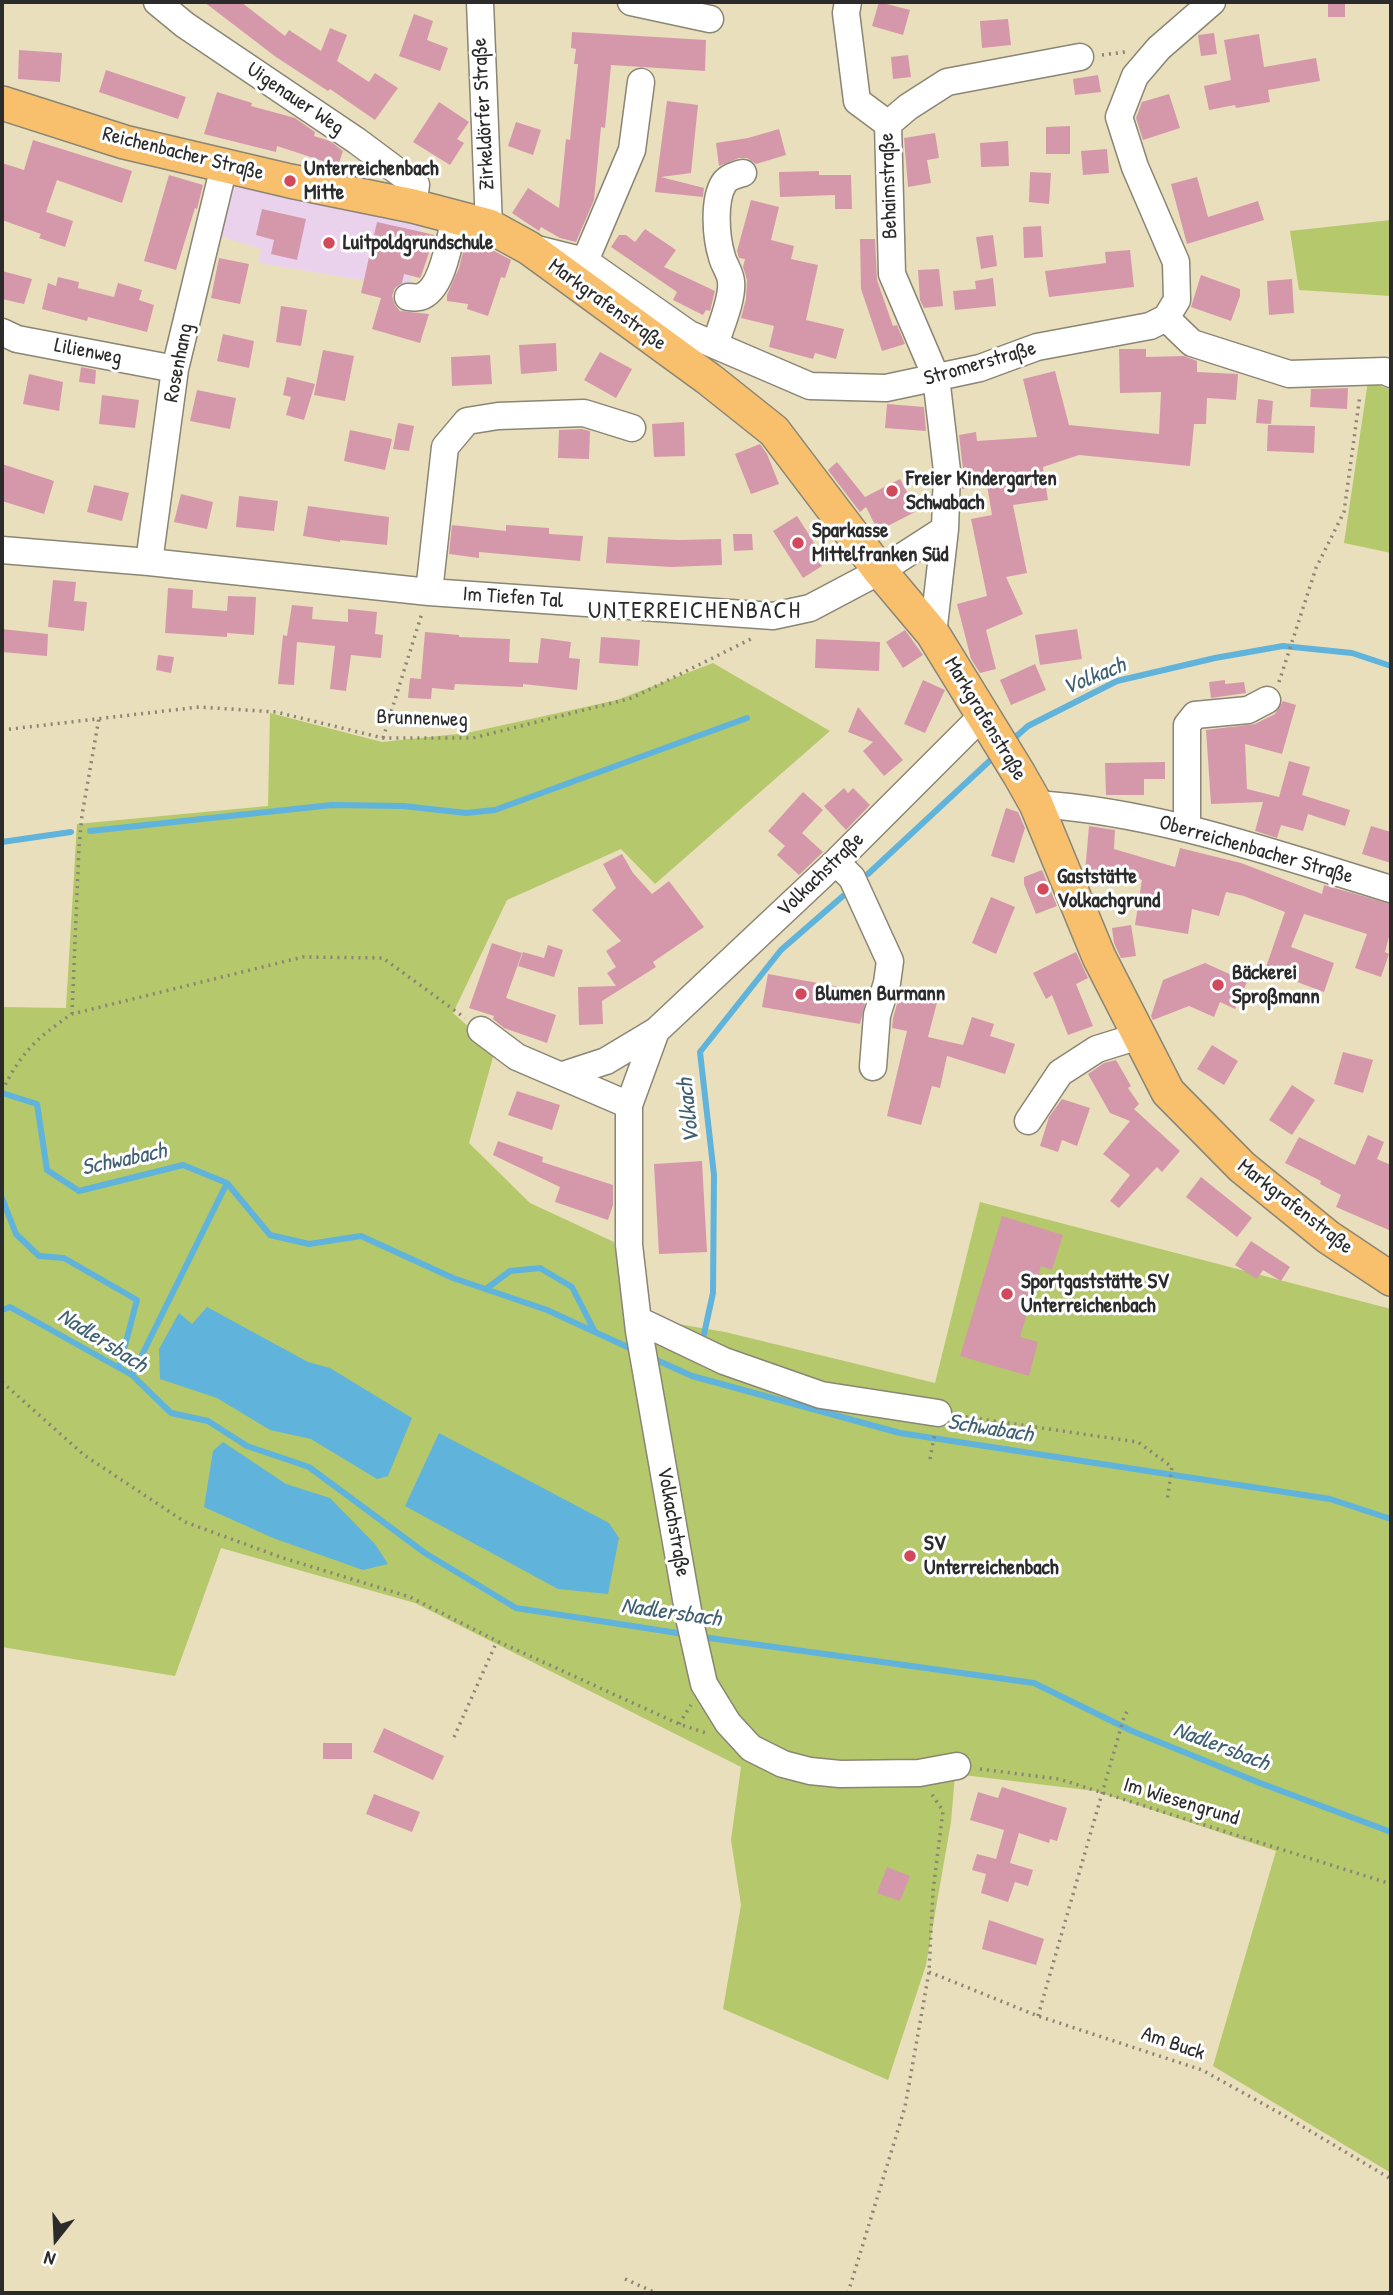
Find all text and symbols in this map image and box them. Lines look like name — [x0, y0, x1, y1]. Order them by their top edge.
street label: Zirkeldörfer Straße — [467, 37, 501, 191]
street label: Uigenauer Weg — [242, 57, 348, 141]
street label: Reichenbacher Straße — [100, 122, 266, 186]
street label: Behaimstraße — [875, 133, 903, 239]
place label: Unterreichenbach Mitte — [304, 156, 439, 206]
marker: Unterreichenbach Mitte — [282, 173, 298, 189]
place label: Luitpoldgrundschule — [343, 230, 493, 256]
marker: Luitpoldgrundschule — [321, 235, 337, 251]
street label: Markgrafenstraße — [543, 254, 671, 356]
street label: Rosenhang — [159, 321, 199, 405]
street label: Lilienweg — [52, 333, 124, 371]
street label: Stromerstraße — [921, 336, 1039, 392]
place label: Freier Kindergarten Schwabach — [906, 466, 1057, 516]
marker: Freier Kindergarten Schwabach — [884, 483, 900, 499]
place label: Sparkasse Mittelfranken Süd — [812, 518, 949, 568]
marker: Sparkasse Mittelfranken Süd — [790, 535, 806, 551]
street label: Im Tiefen Tal — [462, 582, 564, 614]
district label: UNTERREICHENBACH — [590, 598, 800, 626]
water label: Volkach — [1058, 652, 1130, 702]
street label: Markgrafenstraße — [938, 653, 1032, 785]
street label: Brunnenweg — [376, 705, 468, 733]
street label: Oberreichenbacher Straße — [1156, 810, 1356, 890]
street label: Volkachstraße — [772, 827, 870, 923]
place label: Gaststätte Volkachgrund — [1057, 864, 1160, 914]
marker: Gaststätte Volkachgrund — [1035, 881, 1051, 897]
place label: Bäckerei Sproßmann — [1232, 960, 1320, 1010]
marker: Bäckerei Sproßmann — [1210, 977, 1226, 993]
place label: Blumen Burmann — [815, 981, 945, 1007]
marker: Blumen Burmann — [793, 986, 809, 1002]
water label: Volkach — [672, 1077, 706, 1145]
water label: Schwabach — [79, 1138, 169, 1182]
street label: Markgrafenstraße — [1232, 1154, 1358, 1260]
place label: Sportgaststätte SV Unterreichenbach — [1021, 1269, 1169, 1319]
marker: Sportgaststätte SV Unterreichenbach — [999, 1286, 1015, 1302]
water label: Nadlersbach — [52, 1303, 152, 1379]
water label: Schwabach — [945, 1409, 1035, 1449]
street label: Volkachstraße — [651, 1465, 695, 1579]
place label: SV Unterreichenbach — [924, 1531, 1059, 1581]
marker: SV Unterreichenbach — [902, 1548, 918, 1564]
water label: Nadlersbach — [619, 1592, 723, 1634]
water label: Nadlersbach — [1169, 1716, 1273, 1778]
street label: Im Wiesengrund — [1120, 1772, 1242, 1832]
street label: Am Buck — [1138, 2021, 1208, 2067]
north arrow — [21, 2204, 91, 2274]
text: N — [41, 2245, 58, 2273]

